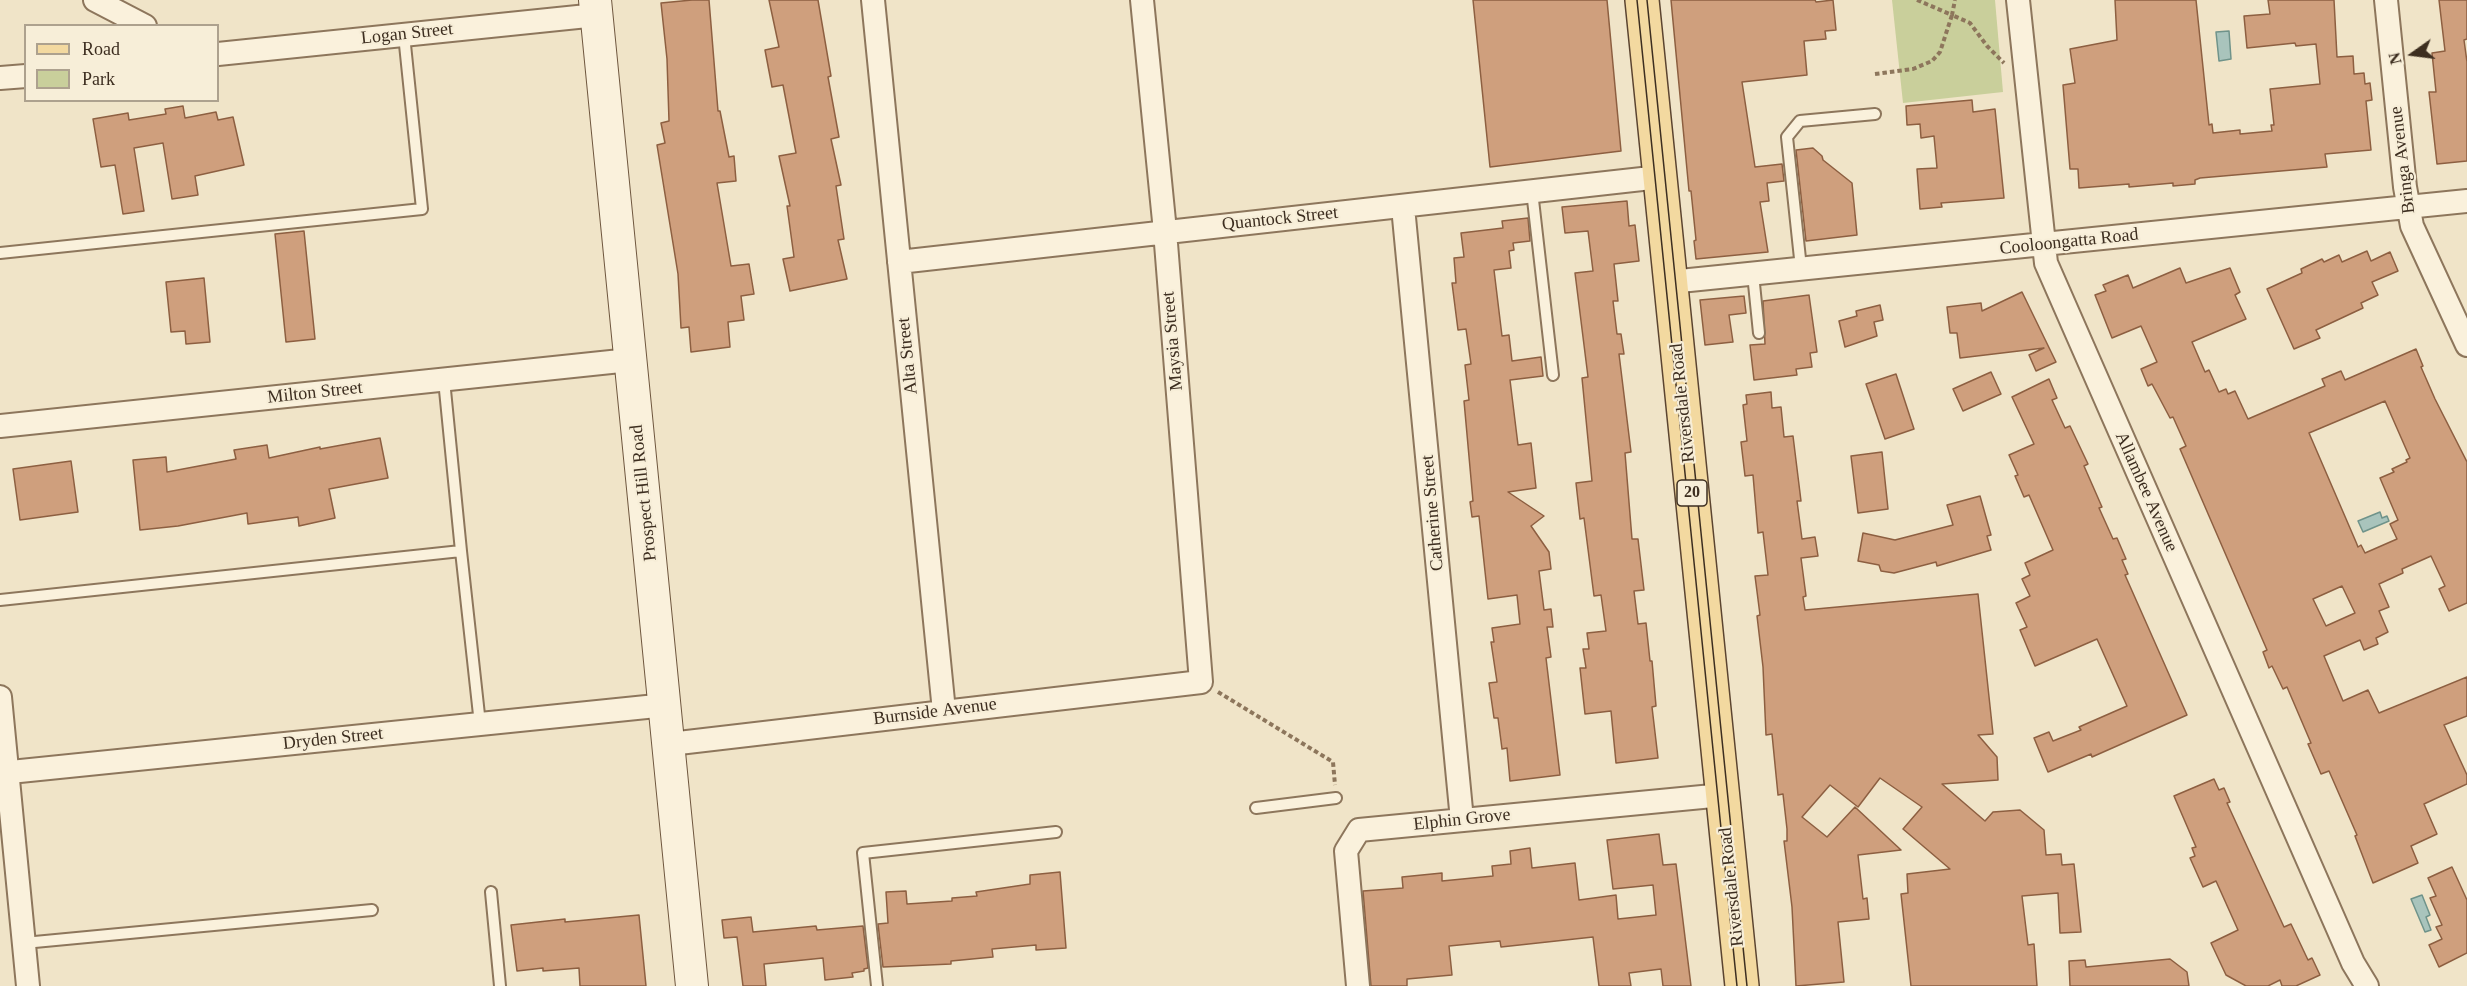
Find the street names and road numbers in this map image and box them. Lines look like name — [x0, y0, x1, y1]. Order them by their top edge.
street label: Logan Street — [360, 18, 454, 50]
street label: Bringa Avenue — [2386, 105, 2420, 215]
street label: Quantock Street — [1221, 202, 1339, 236]
street label: Cooloongatta Road — [1999, 224, 2139, 260]
street label: Maysia Street — [1158, 291, 1188, 391]
street label: Alta Street — [893, 316, 923, 396]
street label: Riversdale Road — [1666, 342, 1700, 464]
street label: Milton Street — [266, 377, 364, 409]
street label: Prospect Hill Road — [626, 424, 662, 562]
street label: Allambee Avenue — [2110, 429, 2182, 555]
street label: Catherine Street — [1417, 454, 1449, 572]
road number: 20 — [1677, 480, 1707, 506]
street label: Burnside Avenue — [872, 694, 998, 730]
street label: Dryden Street — [282, 723, 384, 755]
street label: Elphin Grove — [1412, 804, 1512, 836]
street label: Riversdale Road — [1715, 826, 1749, 948]

